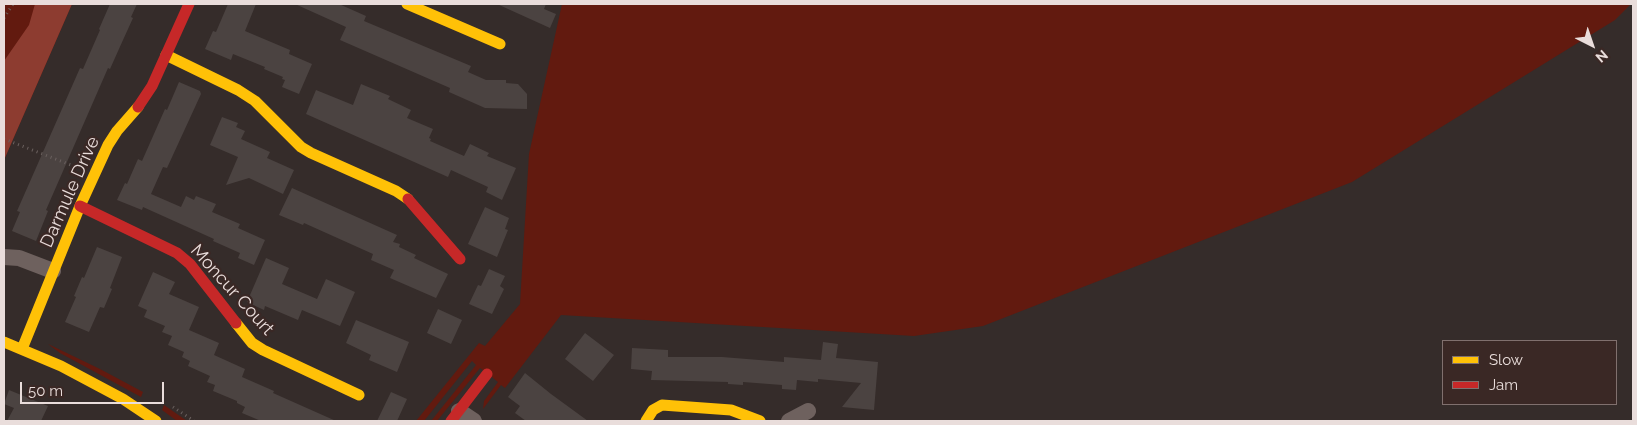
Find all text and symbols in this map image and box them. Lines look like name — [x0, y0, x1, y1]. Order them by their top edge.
north arrow — [1567, 20, 1617, 70]
text: N — [1593, 47, 1611, 66]
street label: Darmule Drive — [36, 133, 104, 251]
street label: Moncur Court — [186, 240, 278, 340]
legend — [1442, 340, 1617, 405]
text: Slow — [1489, 351, 1523, 369]
scale bar — [22, 372, 166, 404]
text: Jam — [1489, 376, 1518, 394]
text: 50 m — [28, 382, 63, 400]

